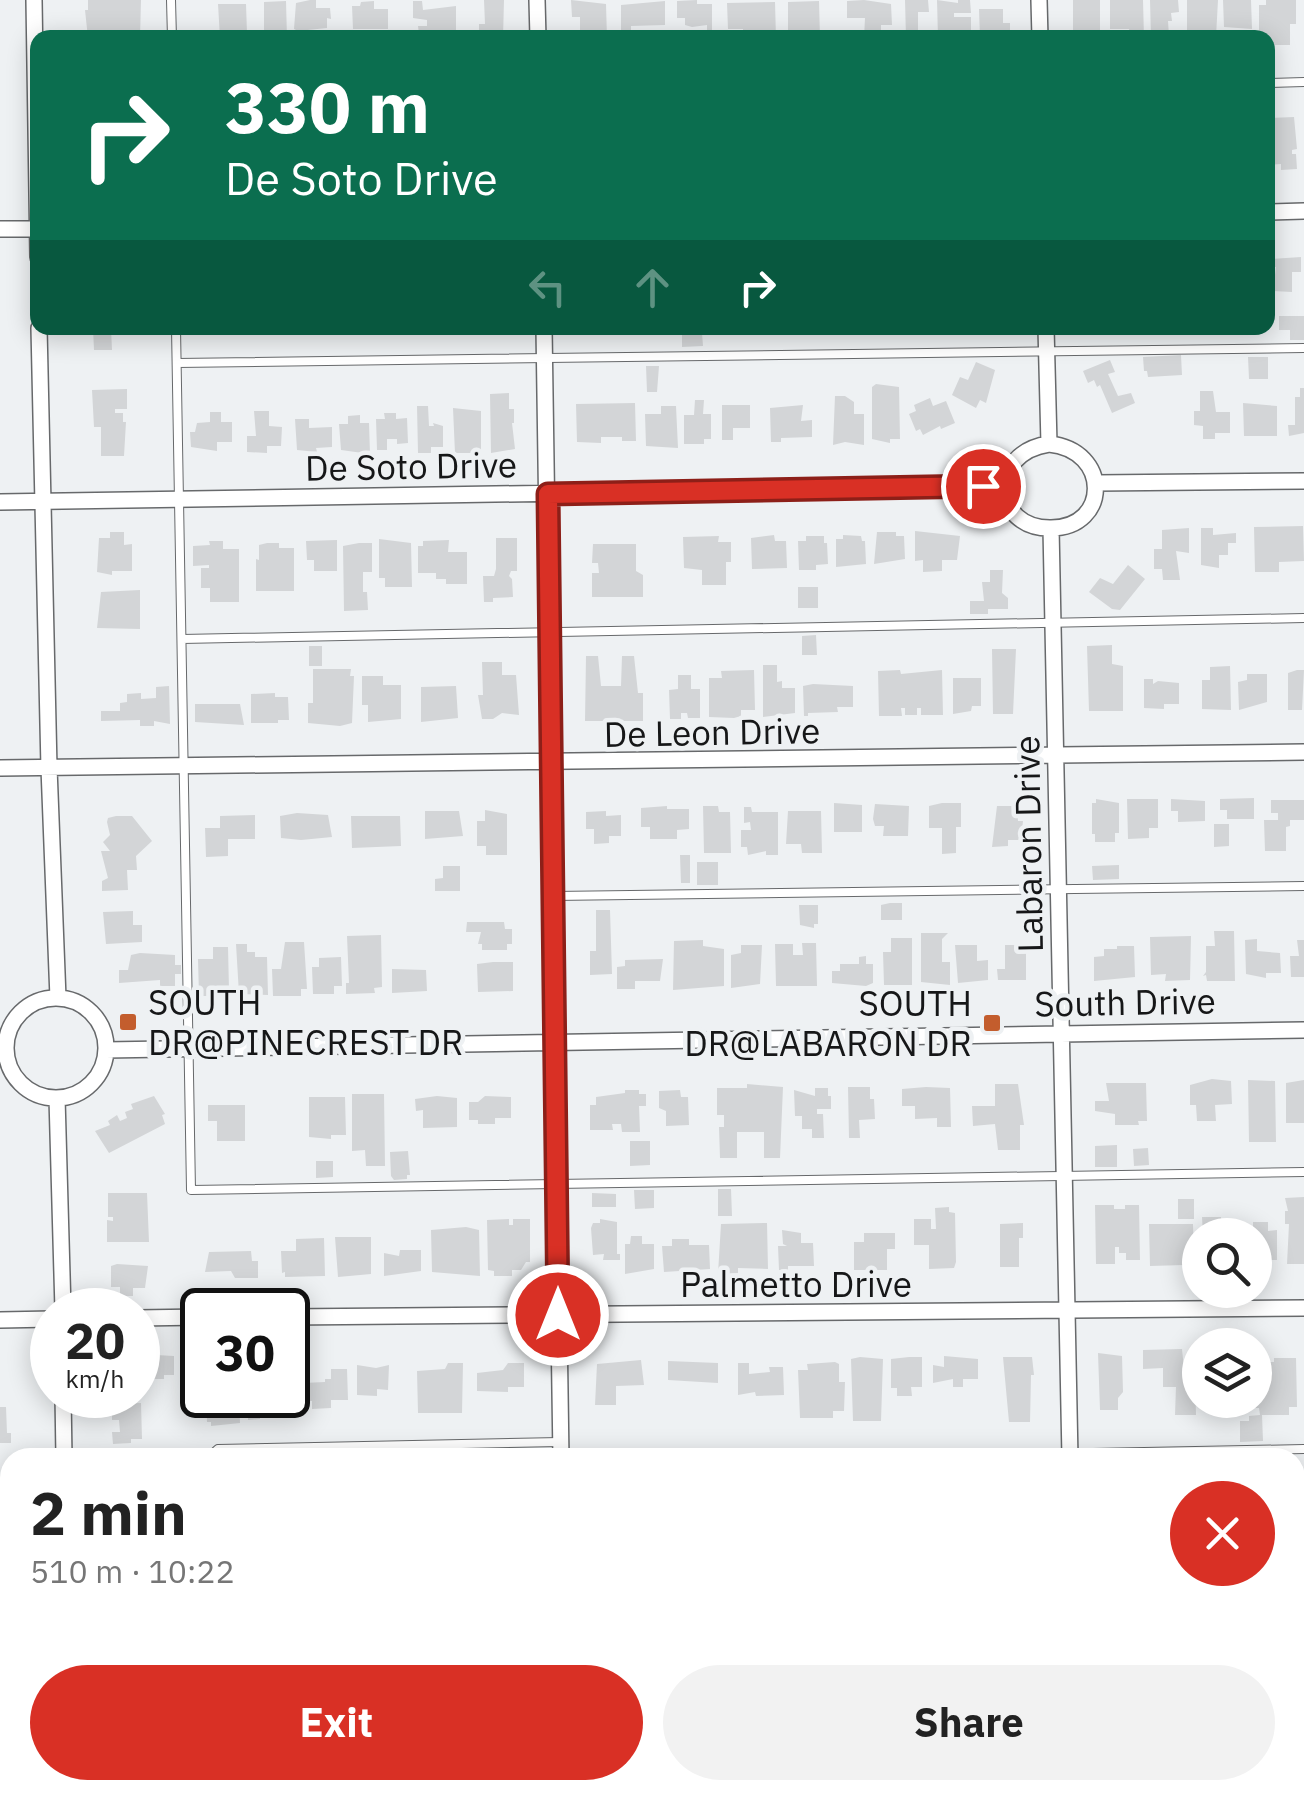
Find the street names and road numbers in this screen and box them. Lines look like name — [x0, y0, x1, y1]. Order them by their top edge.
street label: De Soto Drive — [305, 441, 517, 491]
street label: De Leon Drive — [603, 707, 821, 757]
street label: Labaron Drive — [1003, 735, 1053, 953]
street label: South Drive — [1034, 977, 1216, 1027]
street label: Palmetto Drive — [680, 1261, 912, 1307]

